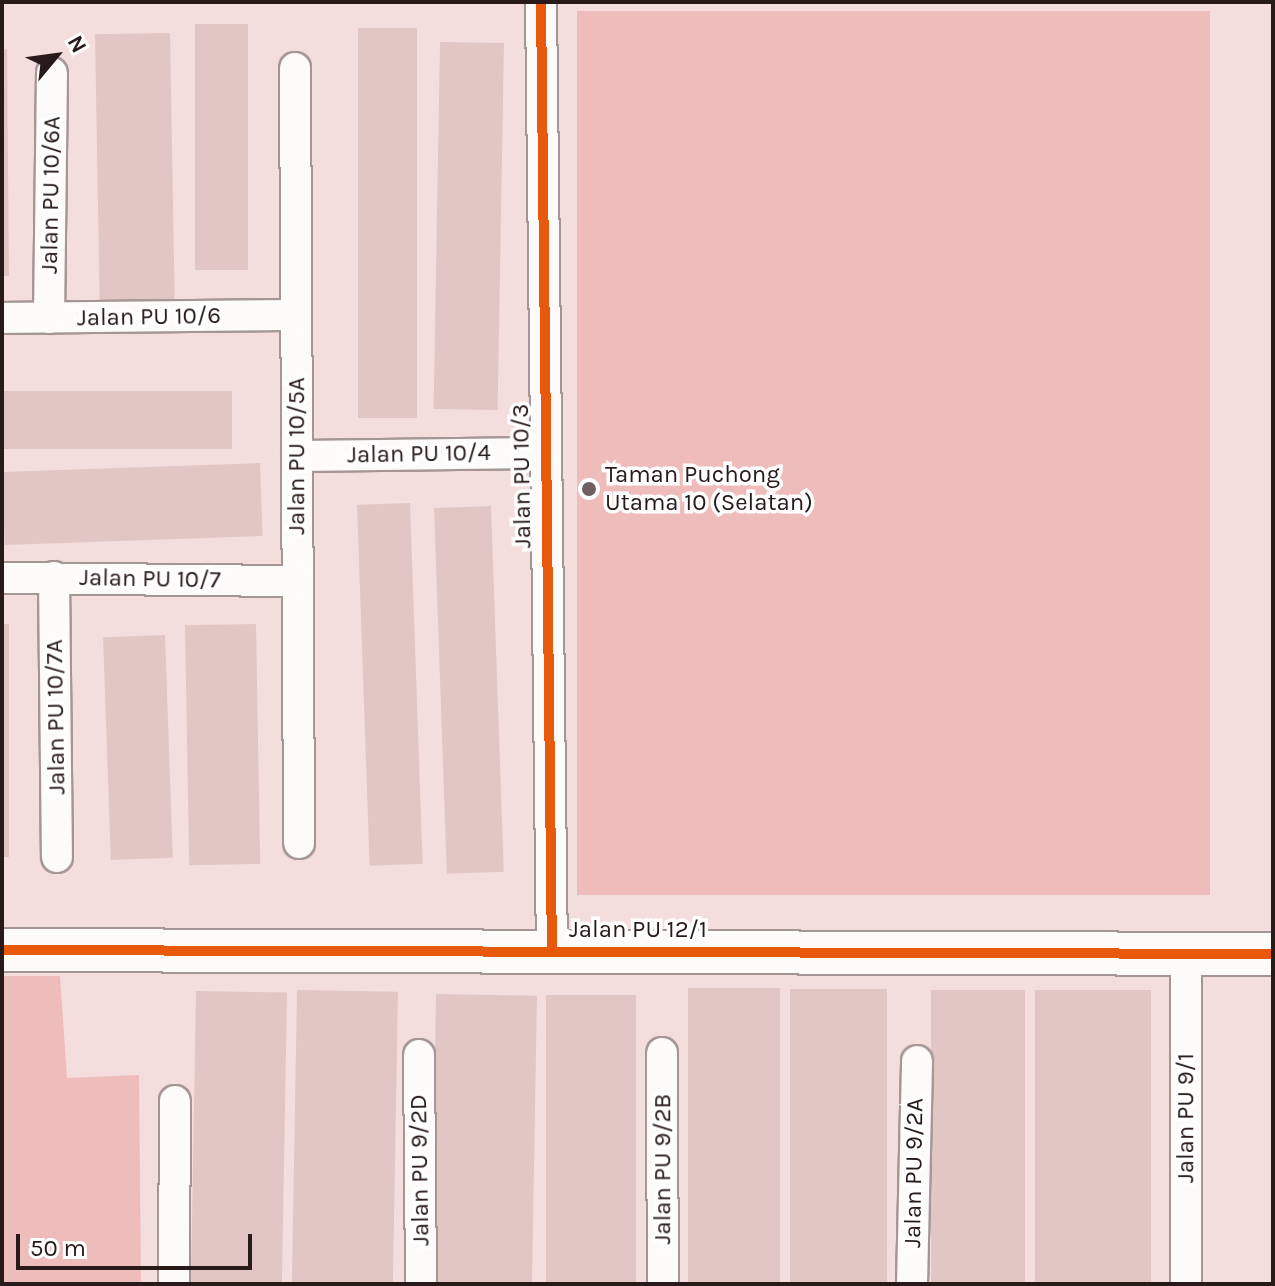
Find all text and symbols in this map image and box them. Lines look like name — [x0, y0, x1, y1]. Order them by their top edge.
north arrow — [16, 16, 96, 96]
text: N — [62, 31, 92, 58]
street label: Jalan PU 10/6A — [35, 116, 67, 274]
street label: Jalan PU 10/6 — [77, 301, 221, 333]
street label: Jalan PU 10/5A — [283, 377, 311, 535]
street label: Jalan PU 10/3 — [506, 404, 538, 548]
street label: Jalan PU 10/4 — [347, 438, 491, 470]
place label: Taman Puchong Utama 10 (Selatan) — [605, 461, 813, 517]
marker: Taman Puchong Utama 10 (Selatan) — [580, 480, 598, 498]
street label: Jalan PU 10/7 — [79, 563, 221, 595]
street label: Jalan PU 10/7A — [40, 639, 72, 795]
street label: Jalan PU 12/1 — [569, 916, 707, 944]
street label: Jalan PU 9/1 — [1172, 1053, 1200, 1183]
street label: Jalan PU 9/2D — [404, 1094, 436, 1246]
street label: Jalan PU 9/2B — [649, 1094, 677, 1244]
street label: Jalan PU 9/2A — [898, 1098, 930, 1248]
scale bar — [20, 1218, 256, 1268]
text: 50 m — [30, 1234, 86, 1262]

